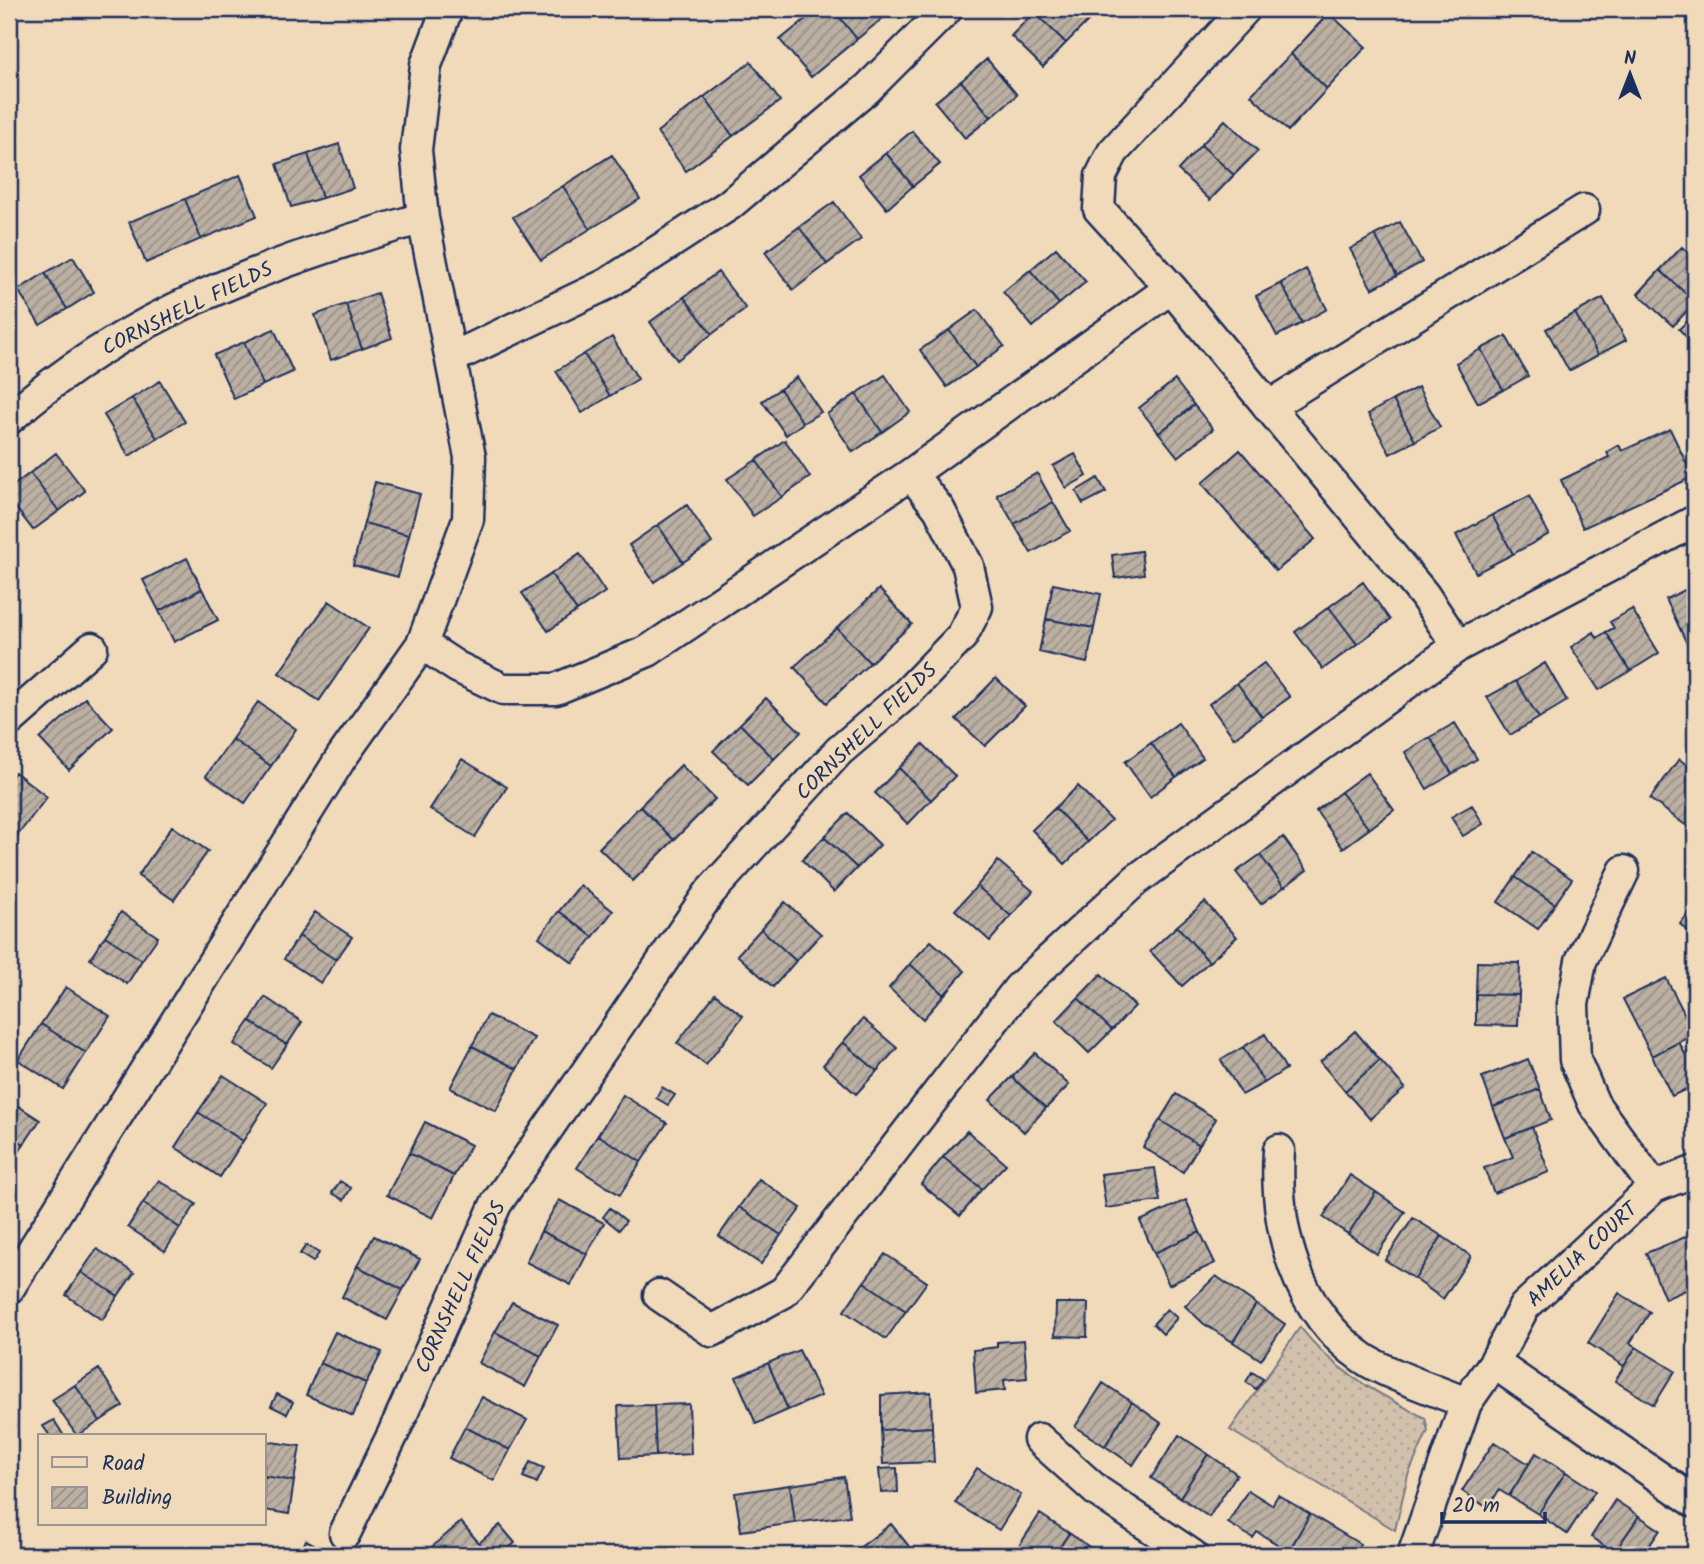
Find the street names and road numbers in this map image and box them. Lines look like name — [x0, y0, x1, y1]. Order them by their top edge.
street label: CORNSHELL FIELDS — [97, 254, 279, 365]
street label: CORNSHELL FIELDS — [788, 655, 946, 809]
street label: AMELIA COURT — [1520, 1193, 1648, 1316]
street label: CORNSHELL FIELDS — [407, 1196, 516, 1379]

